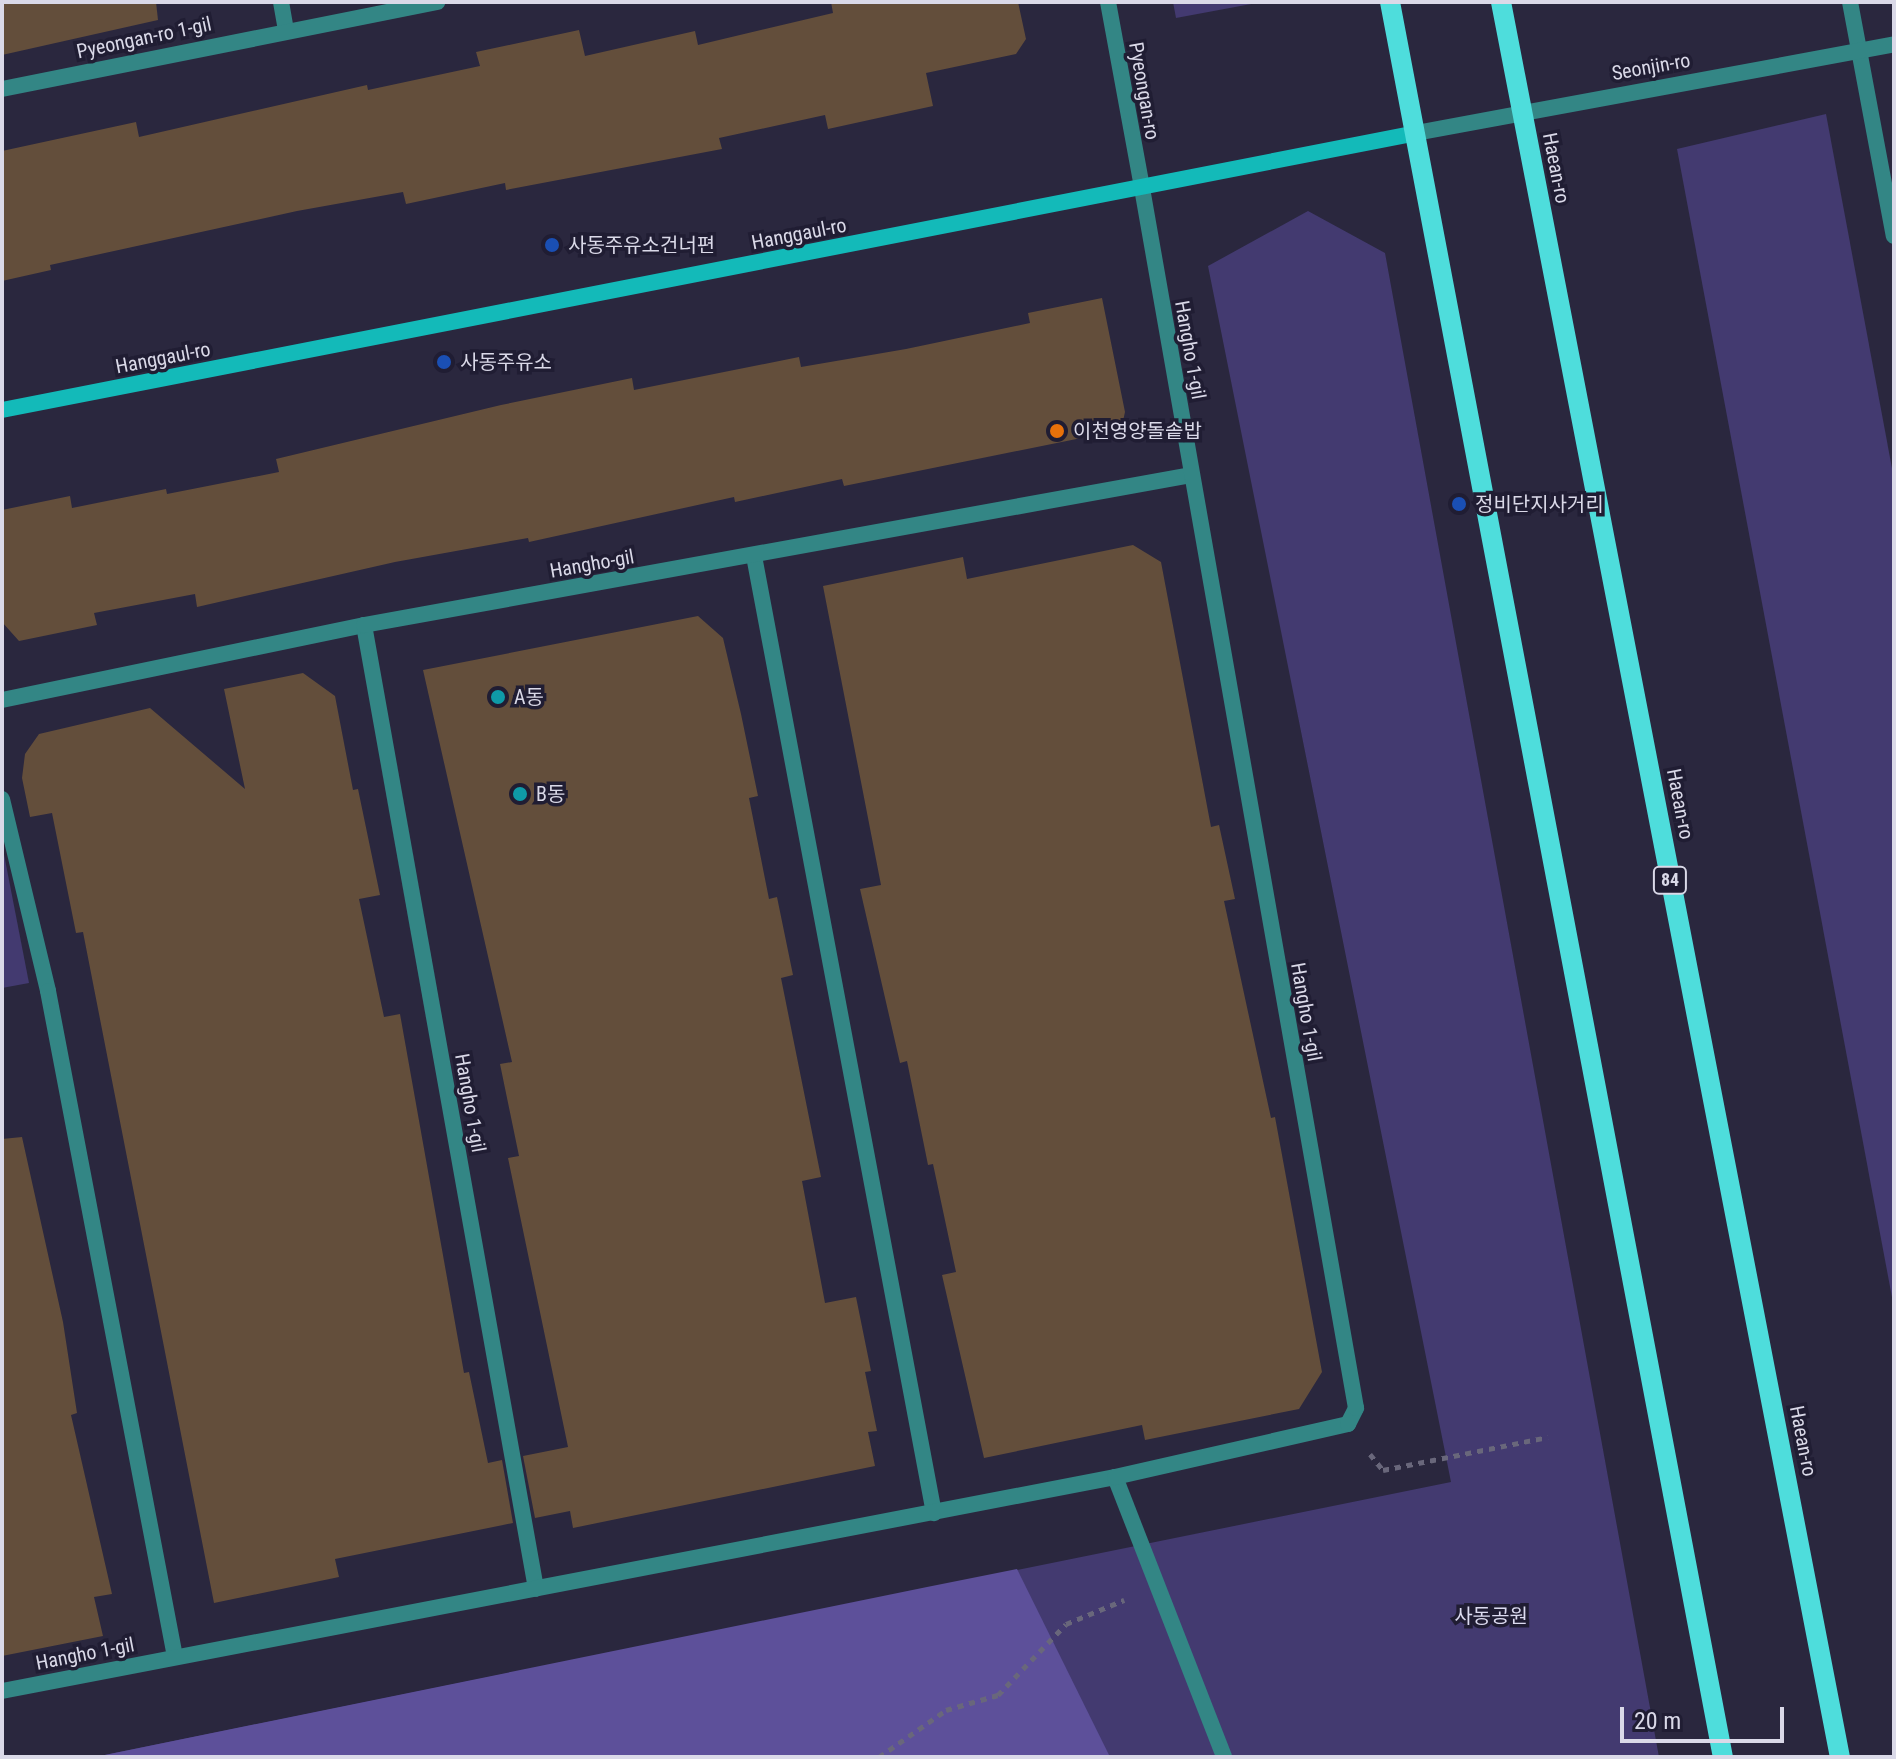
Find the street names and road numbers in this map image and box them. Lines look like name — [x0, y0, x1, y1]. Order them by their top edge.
street label: Pyeongan-ro 1-gil — [74, 12, 214, 64]
street label: Pyeongan-ro — [1124, 40, 1164, 142]
street label: Seonjin-ro — [1610, 48, 1692, 86]
street label: Haean-ro — [1537, 131, 1575, 205]
street label: Hanggaul-ro — [750, 213, 848, 255]
street label: Hangho 1-gil — [1170, 299, 1210, 401]
street label: Hanggaul-ro — [114, 337, 212, 379]
street label: Hangho-gil — [548, 545, 636, 583]
street label: Haean-ro — [1661, 767, 1699, 841]
road number: 84 — [1652, 866, 1688, 894]
street label: Hangho 1-gil — [1286, 961, 1326, 1063]
street label: Hangho 1-gil — [450, 1052, 490, 1154]
street label: Haean-ro — [1784, 1404, 1822, 1478]
street label: Hangho 1-gil — [34, 1633, 136, 1675]

